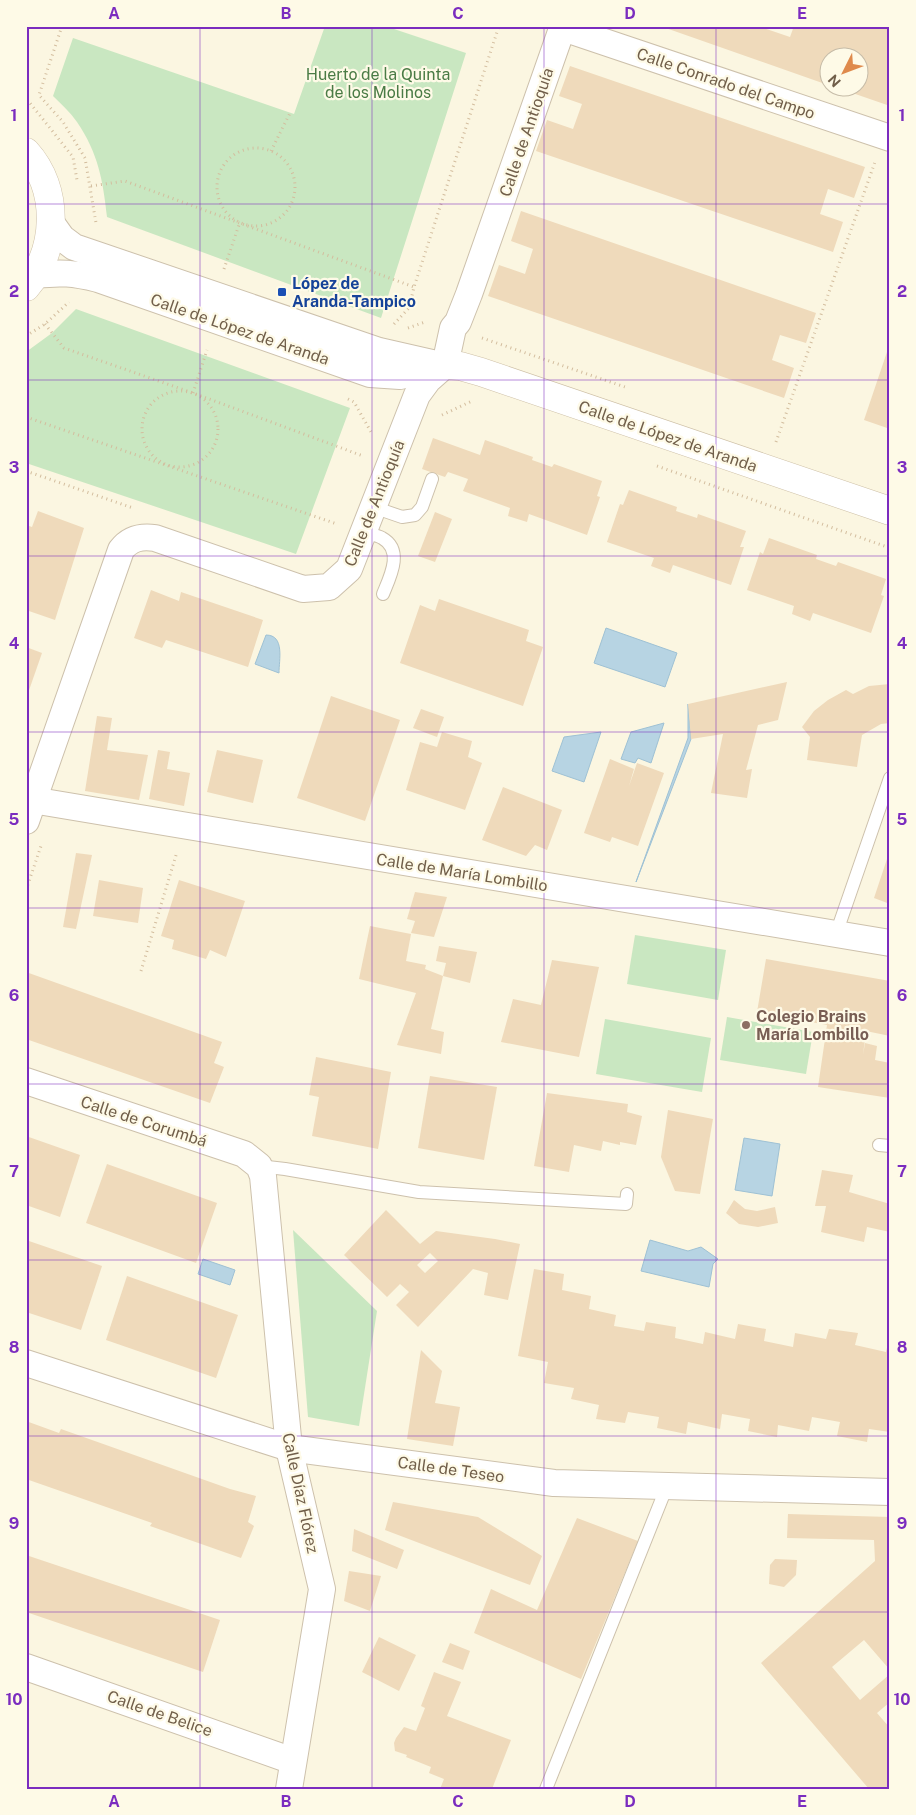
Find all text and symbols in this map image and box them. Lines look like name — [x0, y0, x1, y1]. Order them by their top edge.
text: A — [108, 4, 120, 23]
text: B — [281, 4, 292, 23]
text: C — [452, 4, 464, 23]
text: D — [624, 4, 636, 23]
text: E — [797, 4, 807, 23]
street label: Calle Conrado del Campo — [634, 44, 818, 123]
north arrow — [818, 48, 868, 98]
park label: Huerto de la Quinta de los Molinos — [306, 65, 450, 102]
street label: Calle de Antioquía — [496, 65, 557, 199]
text: N — [825, 71, 844, 90]
text: 1 — [11, 106, 17, 125]
text: 1 — [899, 106, 905, 125]
place label: López de Aranda-Tampico — [292, 274, 416, 311]
text: 2 — [9, 282, 19, 301]
text: 2 — [897, 282, 907, 301]
marker: López de Aranda-Tampico — [276, 286, 288, 298]
street label: Calle de López de Aranda — [148, 290, 332, 369]
street label: Calle de López de Aranda — [576, 397, 760, 476]
street label: Calle de Antioquía — [340, 437, 409, 569]
text: 3 — [9, 458, 19, 477]
text: 3 — [897, 458, 907, 477]
text: 4 — [9, 634, 20, 653]
text: 4 — [897, 634, 908, 653]
text: 5 — [9, 810, 20, 829]
text: 5 — [897, 810, 908, 829]
street label: Calle de María Lombillo — [375, 850, 549, 895]
text: 6 — [9, 986, 19, 1005]
text: 6 — [897, 986, 907, 1005]
place label: Colegio Brains María Lombillo — [756, 1007, 869, 1044]
marker: Colegio Brains María Lombillo — [740, 1019, 752, 1031]
street label: Calle de Corumbá — [78, 1092, 209, 1151]
text: 7 — [9, 1162, 19, 1181]
text: 7 — [897, 1162, 907, 1181]
text: 8 — [9, 1338, 20, 1357]
text: 8 — [897, 1338, 908, 1357]
street label: Calle Díaz Flórez — [278, 1431, 323, 1555]
street label: Calle de Teseo — [396, 1453, 505, 1486]
text: 9 — [9, 1514, 19, 1533]
text: 9 — [897, 1514, 907, 1533]
street label: Calle de Belice — [105, 1687, 215, 1740]
text: 10 — [5, 1690, 23, 1709]
text: 10 — [893, 1690, 911, 1709]
text: A — [108, 1792, 120, 1811]
text: B — [281, 1792, 292, 1811]
text: C — [452, 1792, 464, 1811]
text: D — [624, 1792, 636, 1811]
text: E — [797, 1792, 807, 1811]

